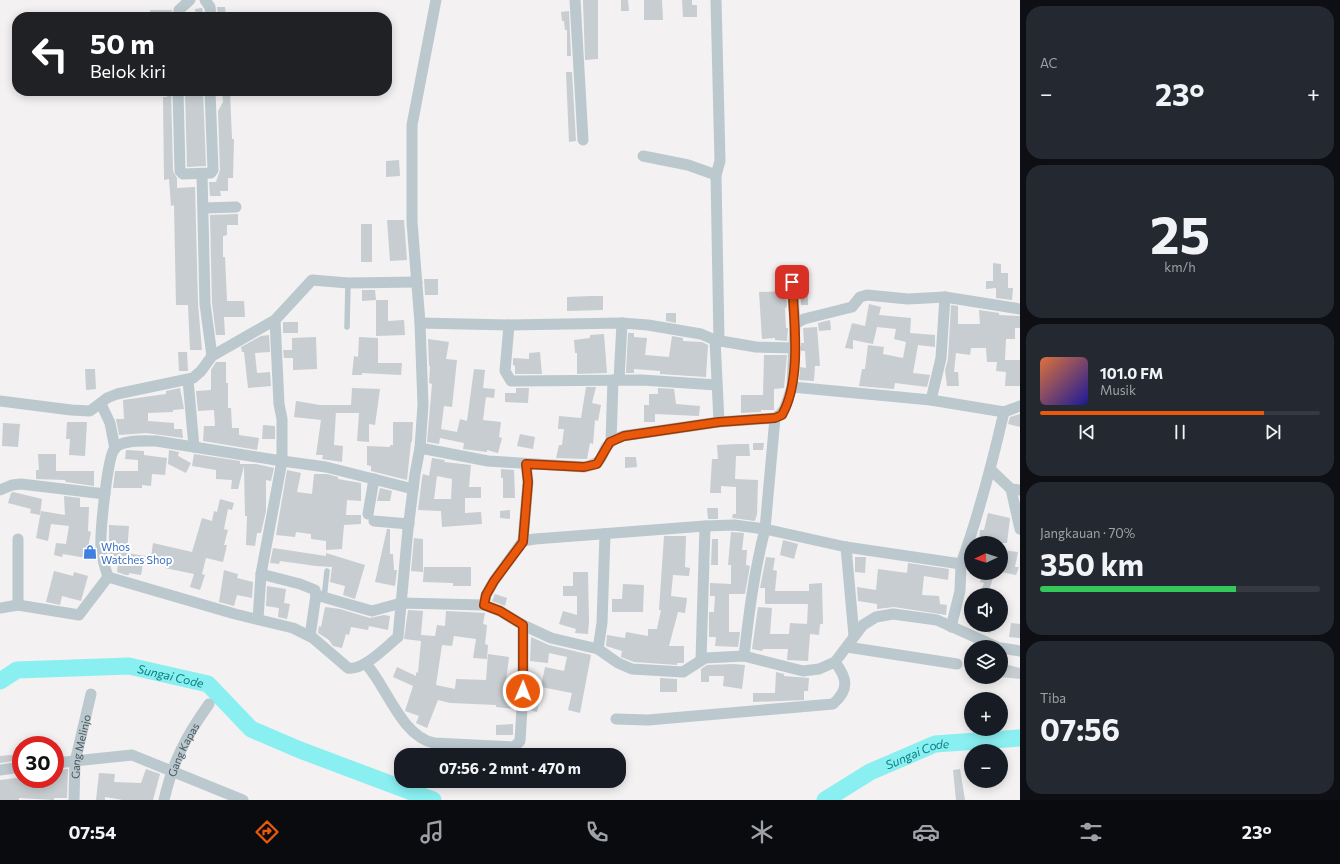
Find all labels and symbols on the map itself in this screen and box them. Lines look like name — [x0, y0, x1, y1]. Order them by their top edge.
pin — [775, 265, 809, 299]
north arrow — [964, 536, 1008, 580]
place label: Whos Watches Shop — [101, 540, 172, 566]
shop icon: Whos Watches Shop — [82, 544, 98, 560]
water label: Sungai Code — [136, 661, 206, 690]
position arrow — [502, 670, 544, 712]
street label: Gang Melinjo — [68, 712, 93, 779]
street label: Gang Kapas — [164, 720, 201, 778]
speed limit sign: 30 — [12, 736, 64, 788]
water label: Sungai Code — [883, 736, 950, 772]

